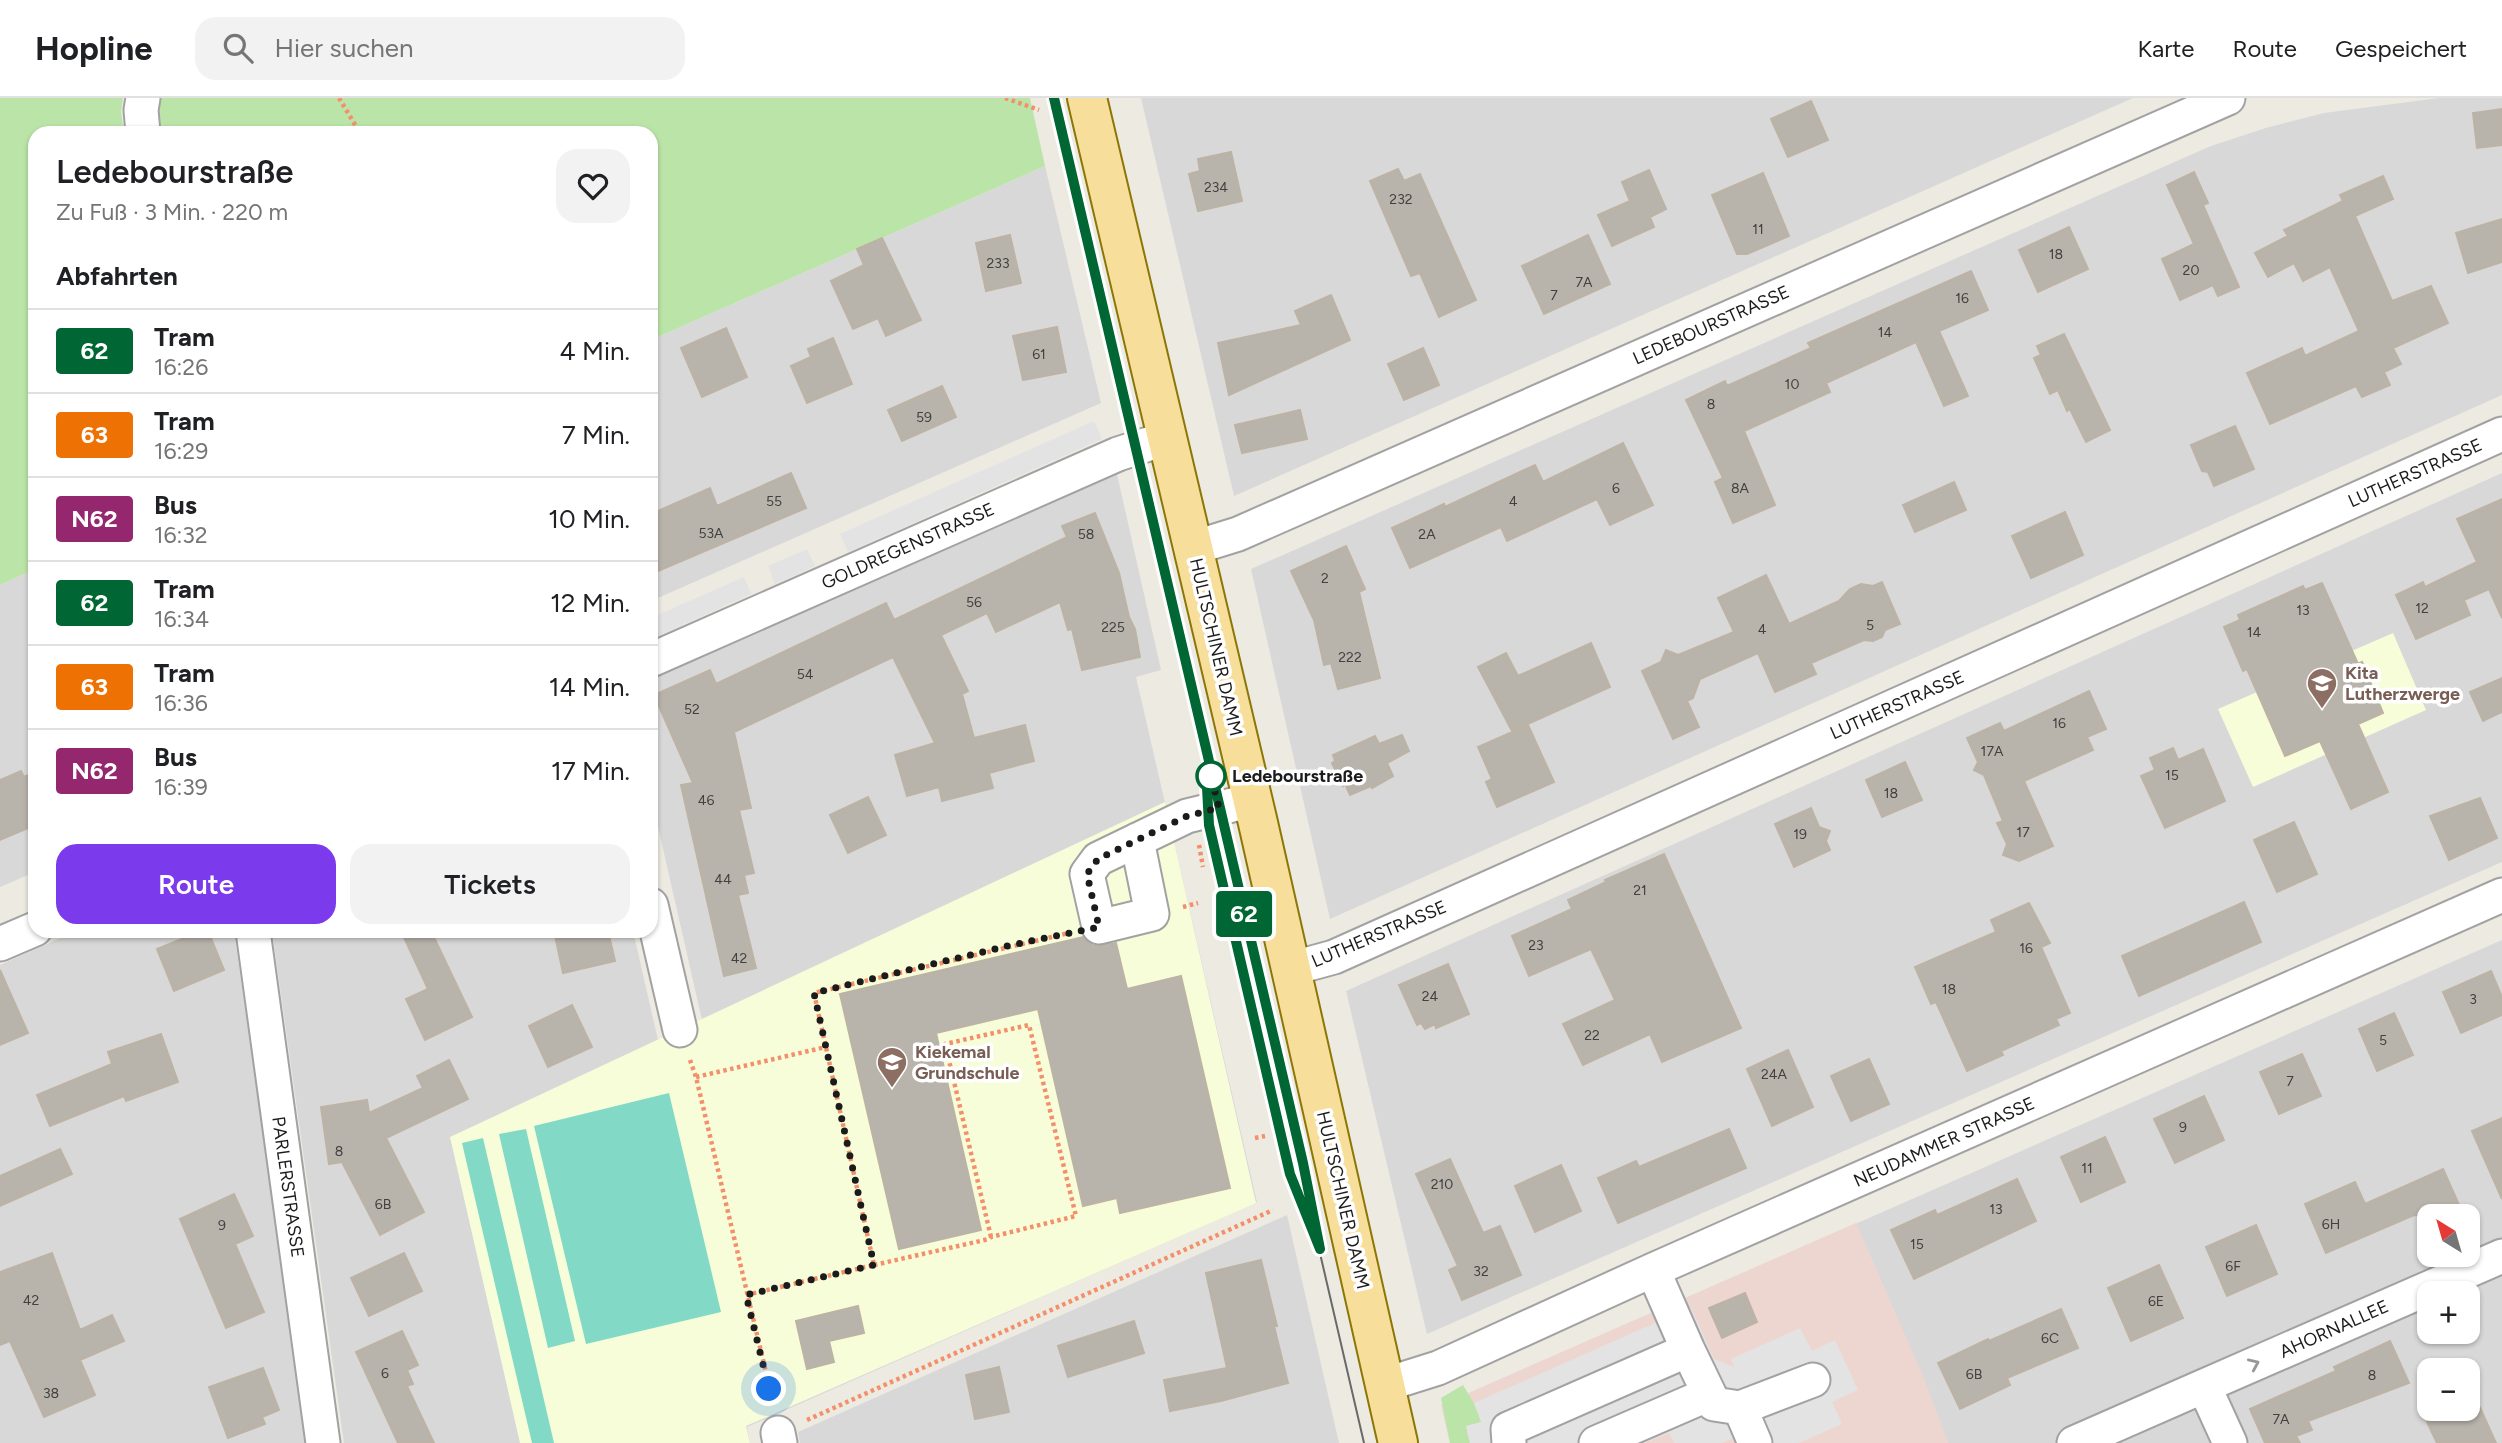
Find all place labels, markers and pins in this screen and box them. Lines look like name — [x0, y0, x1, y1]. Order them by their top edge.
place label: Kita Lutherzwerge — [2345, 662, 2460, 705]
school or university icon: Kita Lutherzwerge — [2305, 666, 2339, 710]
marker: Ledebourstraße — [1196, 761, 1226, 791]
place label: Ledebourstraße — [1232, 765, 1363, 787]
place label: Kiekemal Grundschule — [915, 1041, 1019, 1084]
school or university icon: Kiekemal Grundschule — [875, 1045, 909, 1089]

